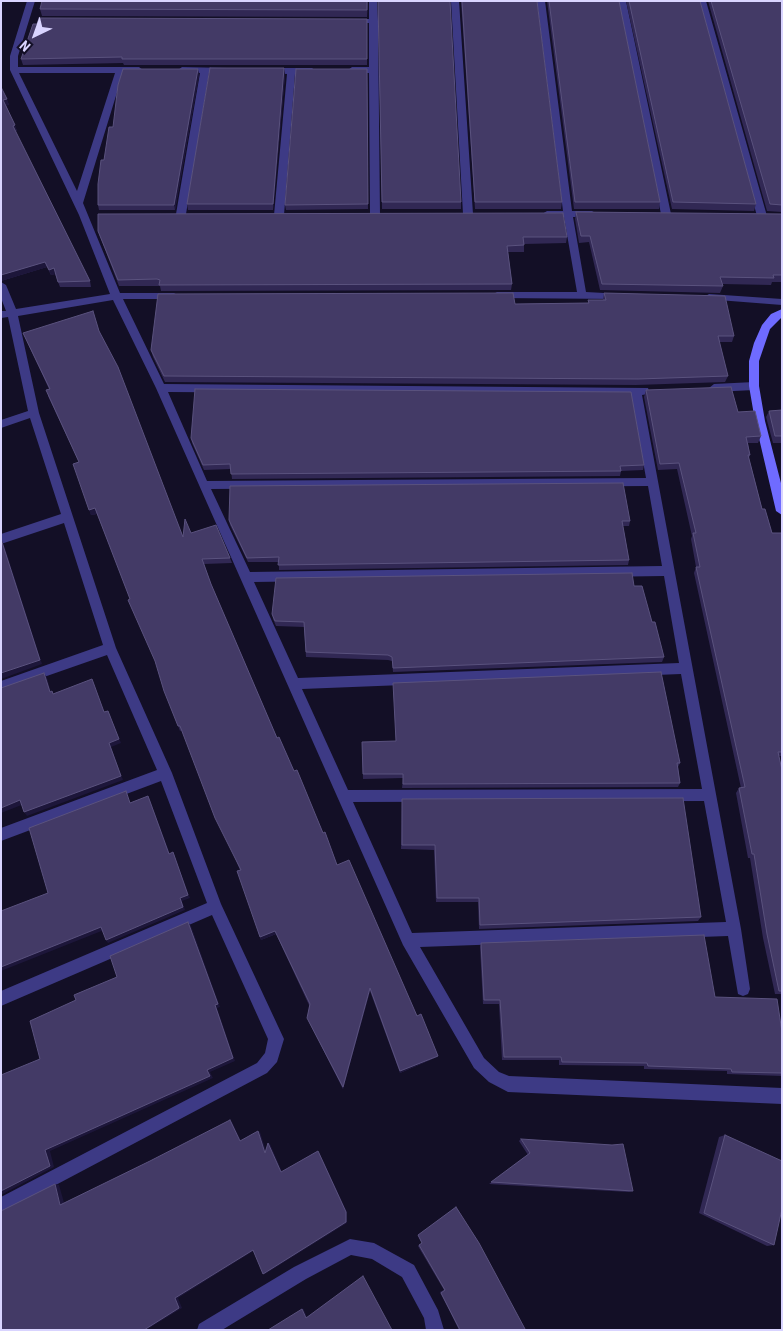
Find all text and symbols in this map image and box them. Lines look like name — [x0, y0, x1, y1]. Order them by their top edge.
north arrow — [10, 10, 60, 60]
text: N — [16, 37, 34, 55]

